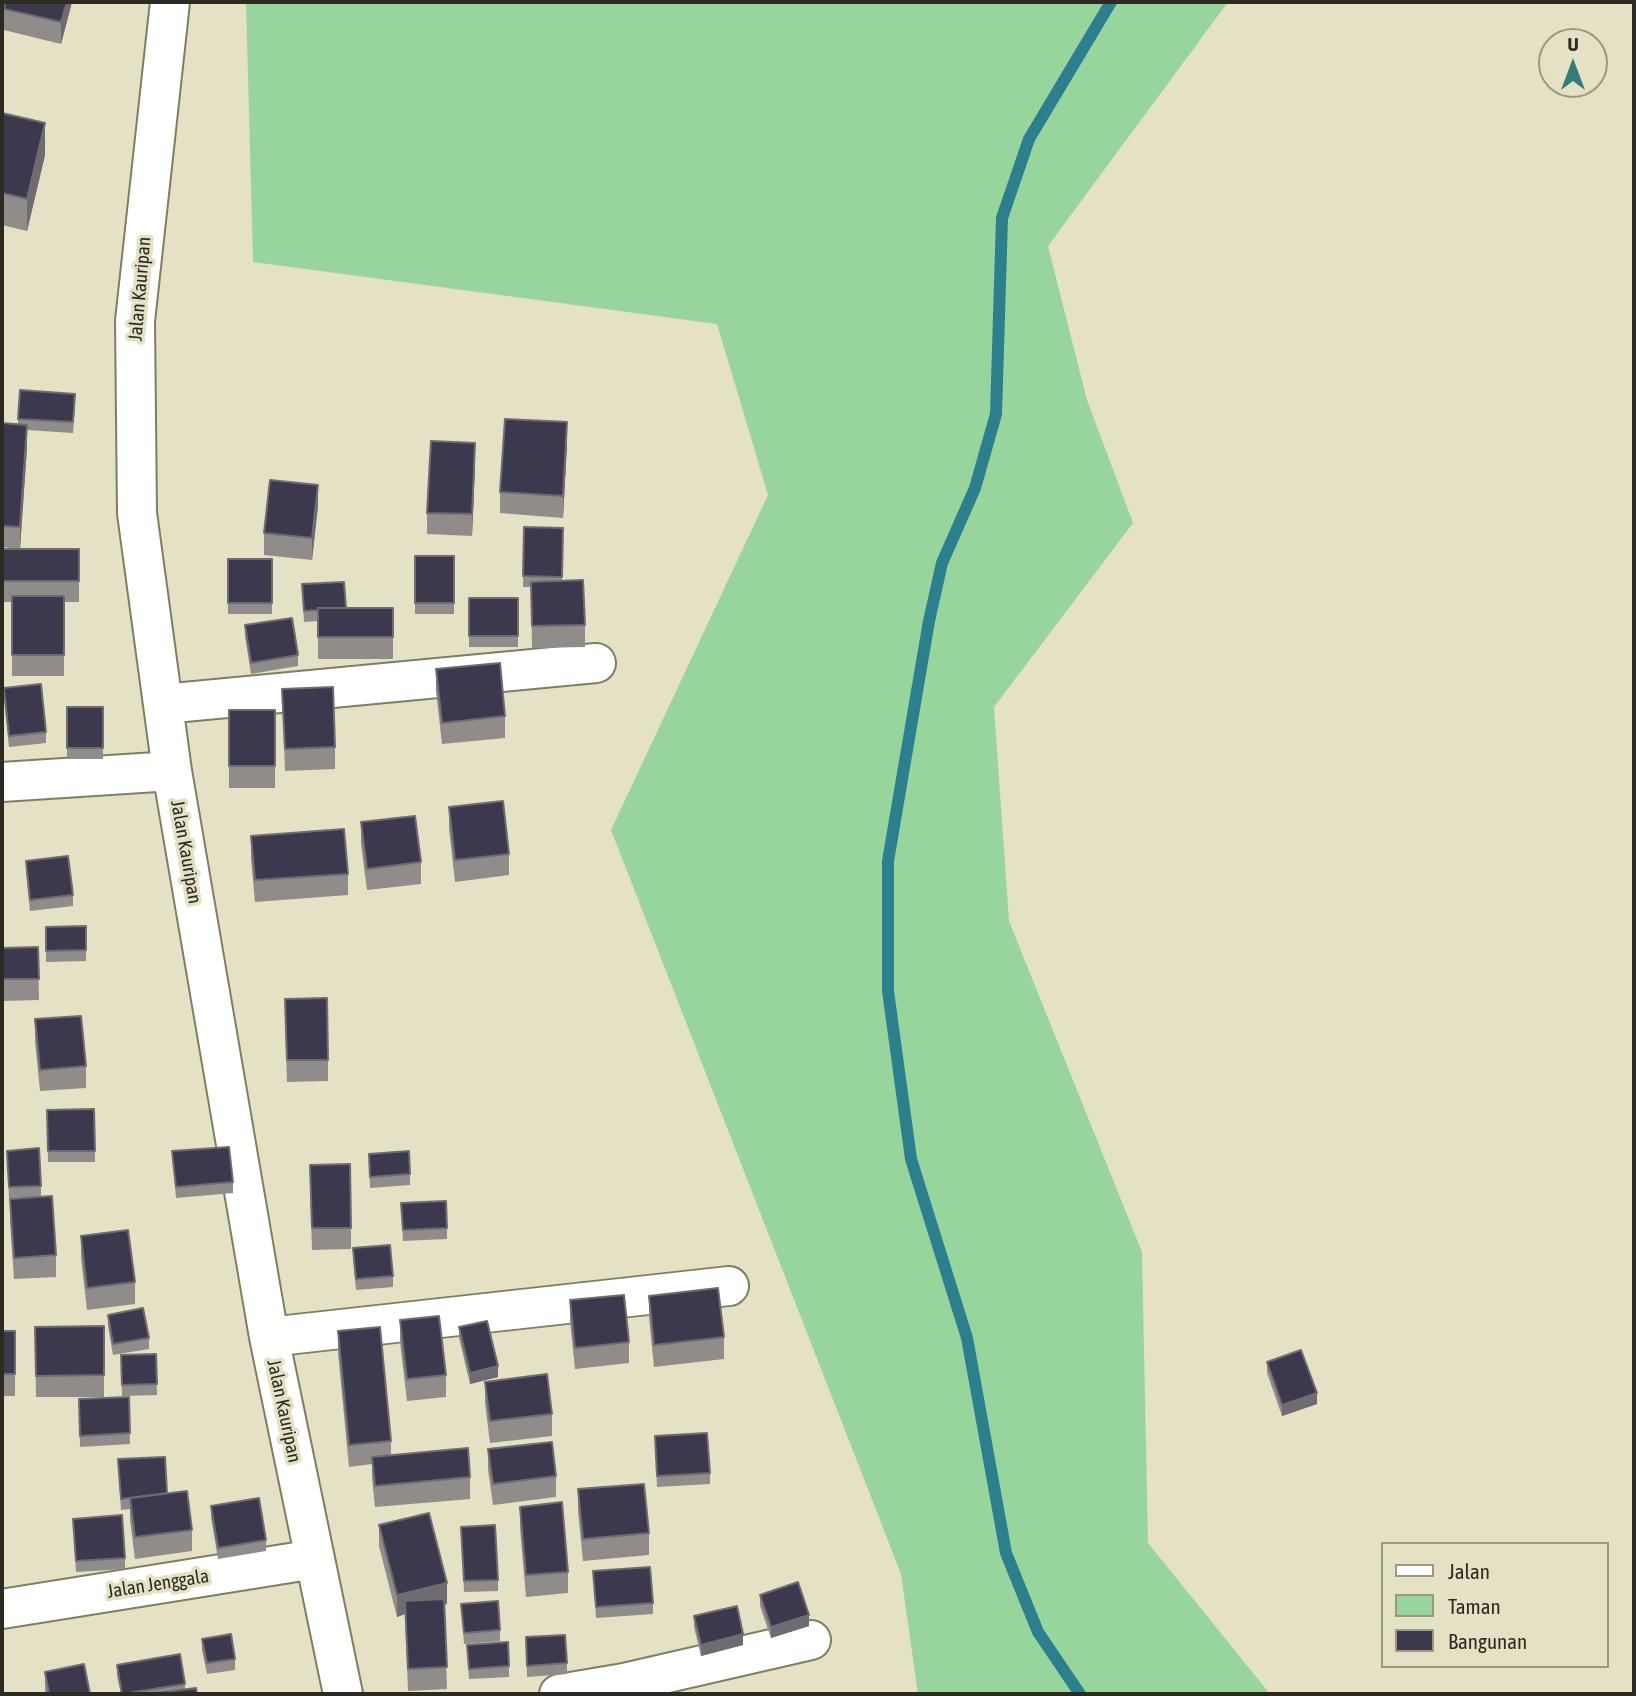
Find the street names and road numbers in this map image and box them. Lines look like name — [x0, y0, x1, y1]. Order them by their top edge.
street label: Jalan Kauripan — [124, 236, 156, 342]
street label: Jalan Kauripan — [166, 799, 206, 905]
street label: Jalan Kauripan — [262, 1357, 306, 1465]
street label: Jalan Jenggala — [105, 1565, 211, 1603]

